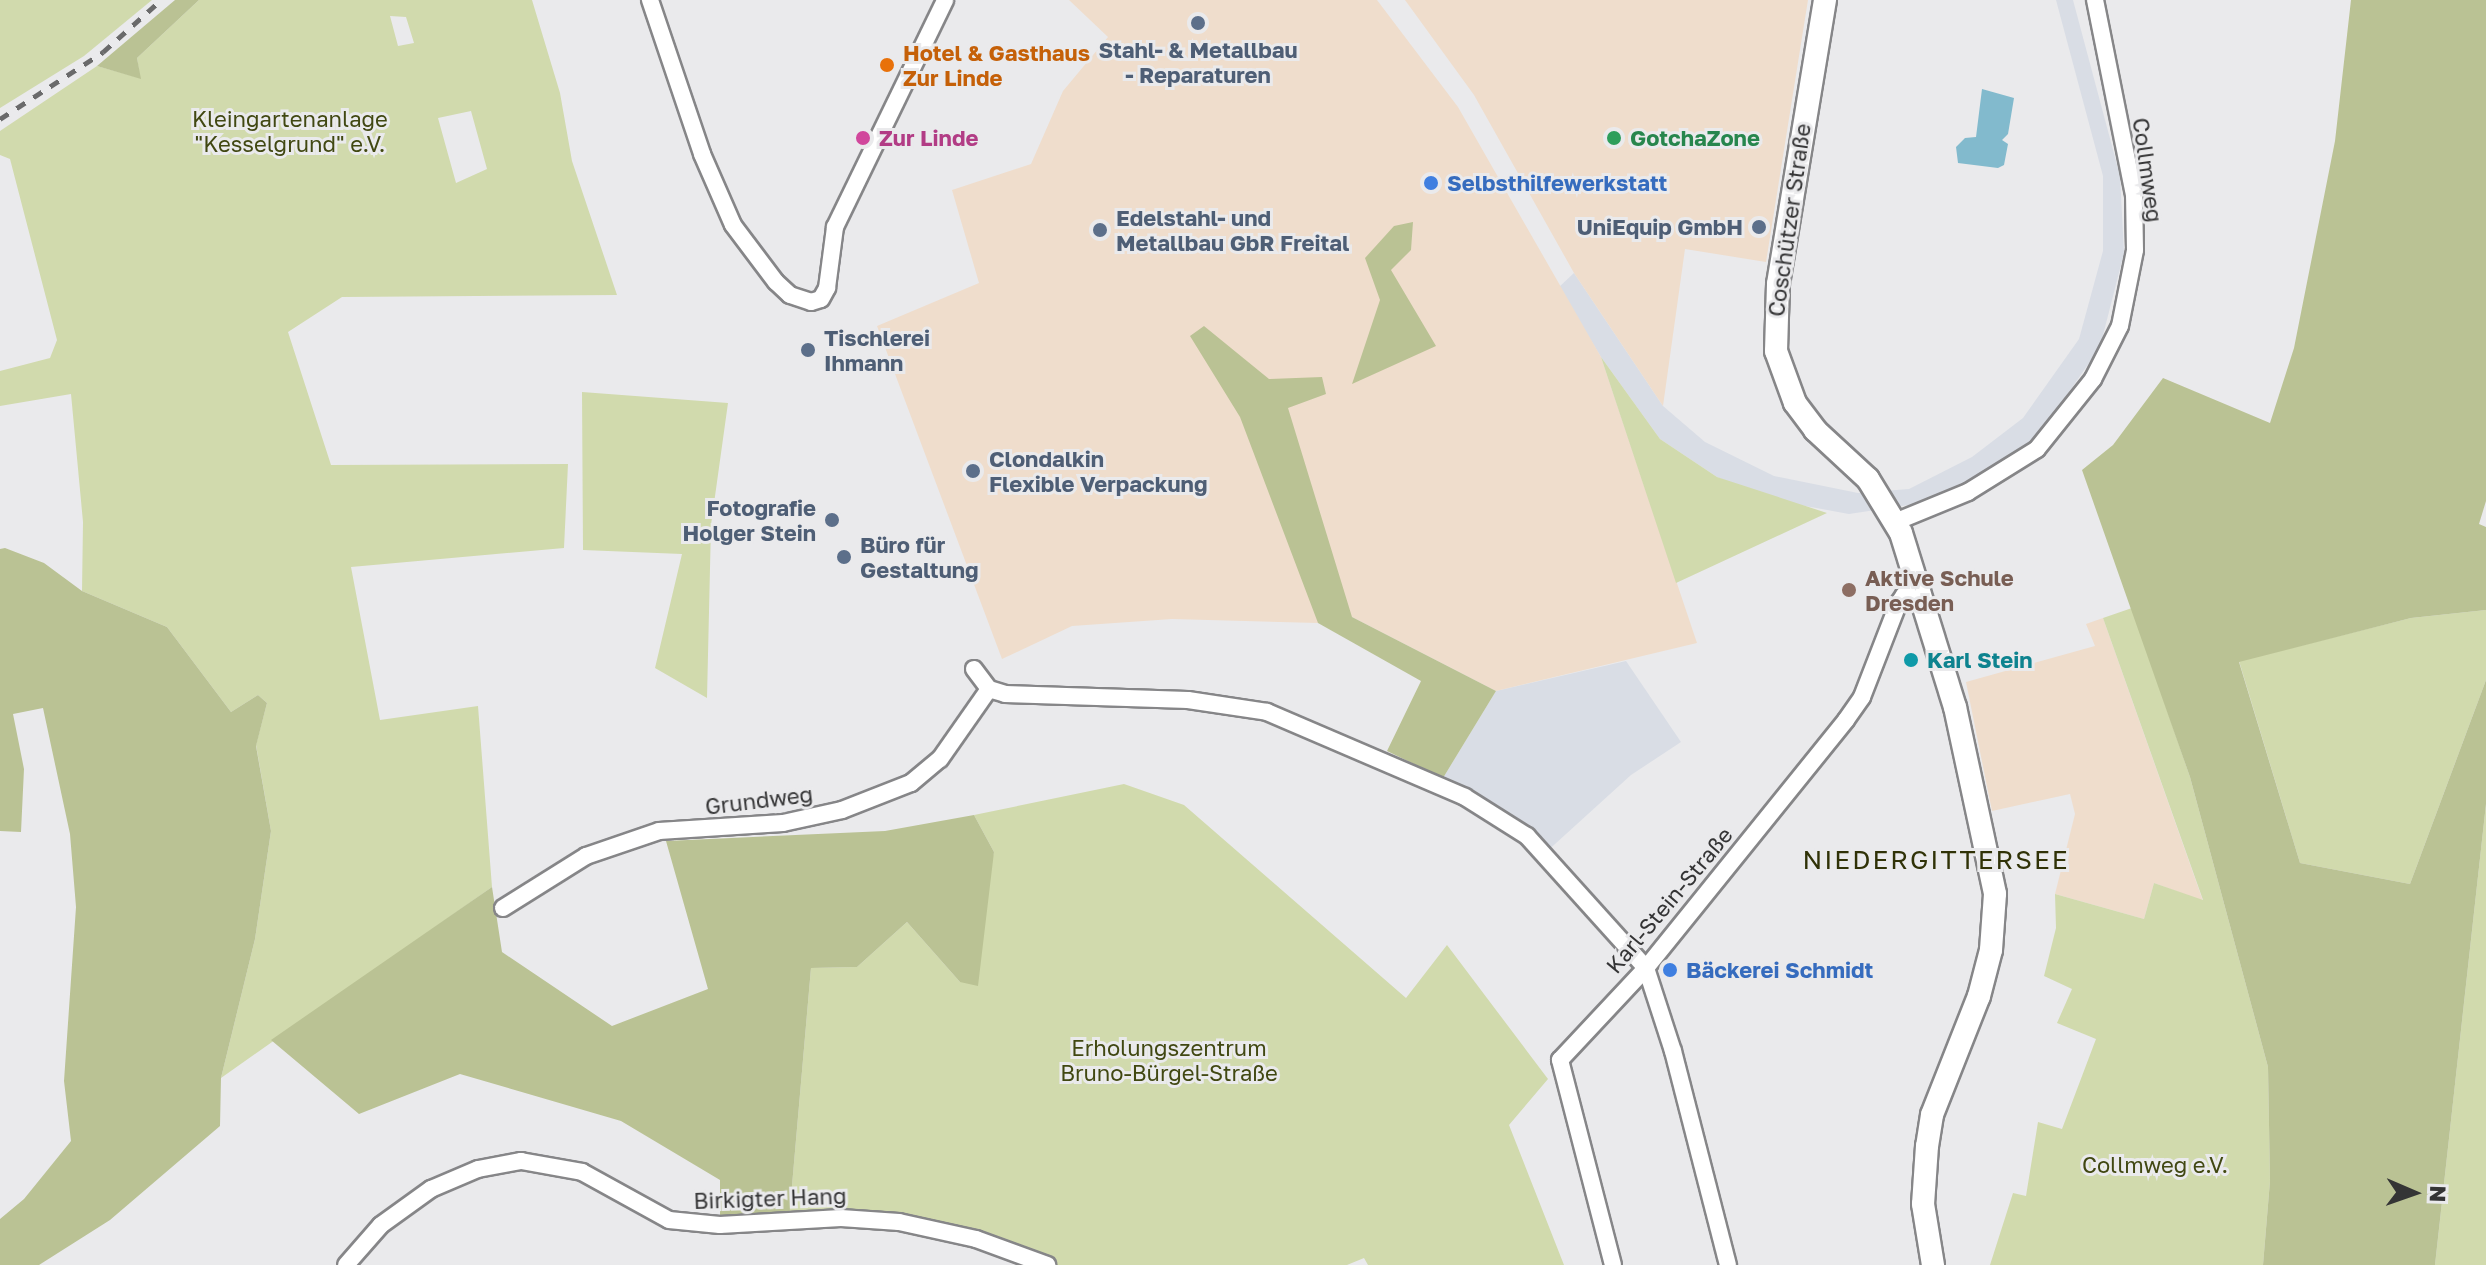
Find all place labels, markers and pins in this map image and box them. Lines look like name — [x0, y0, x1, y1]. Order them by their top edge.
marker: Stahl- & Metallbau - Reparaturen — [1189, 14, 1207, 32]
place label: Stahl- & Metallbau - Reparaturen — [1098, 36, 1298, 88]
place label: Hotel & Gasthaus Zur Linde — [903, 39, 1090, 90]
marker: Hotel & Gasthaus Zur Linde — [878, 56, 896, 74]
place label: Zur Linde — [879, 125, 978, 151]
place label: GotchaZone — [1630, 125, 1760, 151]
marker: Zur Linde — [854, 129, 872, 147]
marker: GotchaZone — [1605, 129, 1623, 147]
place label: Selbsthilfewerkstatt — [1447, 170, 1667, 196]
marker: Selbsthilfewerkstatt — [1422, 174, 1440, 192]
place label: Edelstahl- und Metallbau GbR Freital — [1116, 204, 1349, 256]
place label: UniEquip GmbH — [1577, 214, 1743, 240]
marker: UniEquip GmbH — [1750, 218, 1768, 236]
marker: Edelstahl- und Metallbau GbR Freital — [1091, 221, 1109, 239]
place label: Tischlerei Ihmann — [824, 324, 930, 376]
marker: Tischlerei Ihmann — [799, 341, 817, 359]
place label: Clondalkin Flexible Verpackung — [989, 445, 1207, 496]
marker: Clondalkin Flexible Verpackung — [964, 462, 982, 480]
place label: Fotografie Holger Stein — [683, 494, 816, 546]
marker: Fotografie Holger Stein — [823, 511, 841, 529]
place label: Büro für Gestaltung — [860, 531, 979, 582]
marker: Büro für Gestaltung — [835, 548, 853, 566]
place label: Aktive Schule Dresden — [1865, 564, 2014, 616]
marker: Aktive Schule Dresden — [1840, 581, 1858, 599]
place label: Karl Stein — [1927, 647, 2033, 673]
marker: Karl Stein — [1902, 651, 1920, 669]
place label: Bäckerei Schmidt — [1686, 957, 1873, 983]
marker: Bäckerei Schmidt — [1661, 961, 1679, 979]

